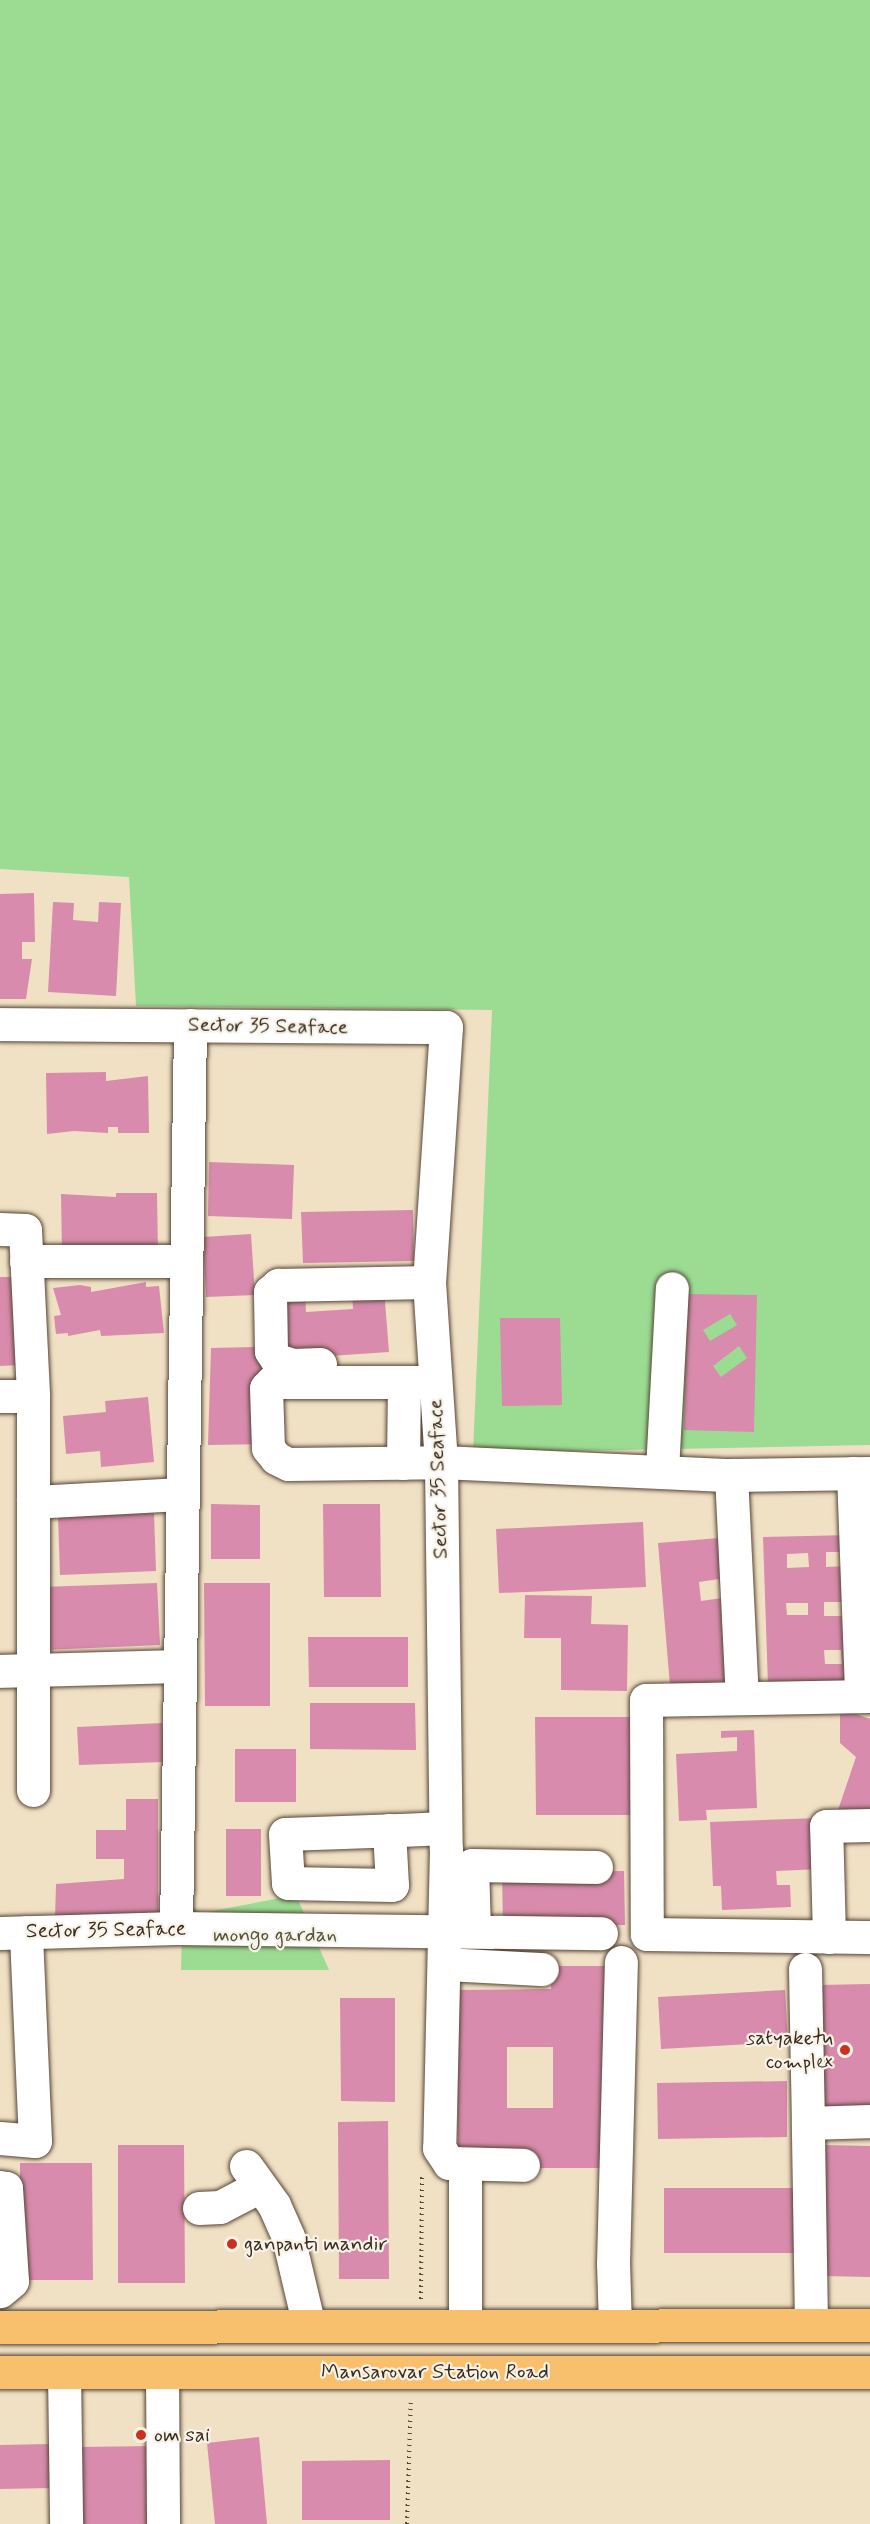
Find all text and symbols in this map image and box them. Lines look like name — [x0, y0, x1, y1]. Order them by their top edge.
street label: Sector 35 Seaface — [188, 1012, 348, 1040]
street label: Sector 35 Seaface — [423, 1399, 453, 1559]
street label: Sector 35 Seaface — [26, 1916, 186, 1944]
park label: mongo gardan — [214, 1922, 336, 1948]
place label: satyaketu complex — [746, 2025, 833, 2075]
marker: satyaketu complex — [838, 2043, 852, 2057]
place label: ganpanti mandir — [244, 2231, 388, 2257]
marker: ganpanti mandir — [225, 2237, 239, 2251]
street label: Mansarovar Station Road — [324, 2359, 546, 2385]
place label: om sai — [154, 2422, 210, 2448]
marker: om sai — [132, 2426, 150, 2444]

